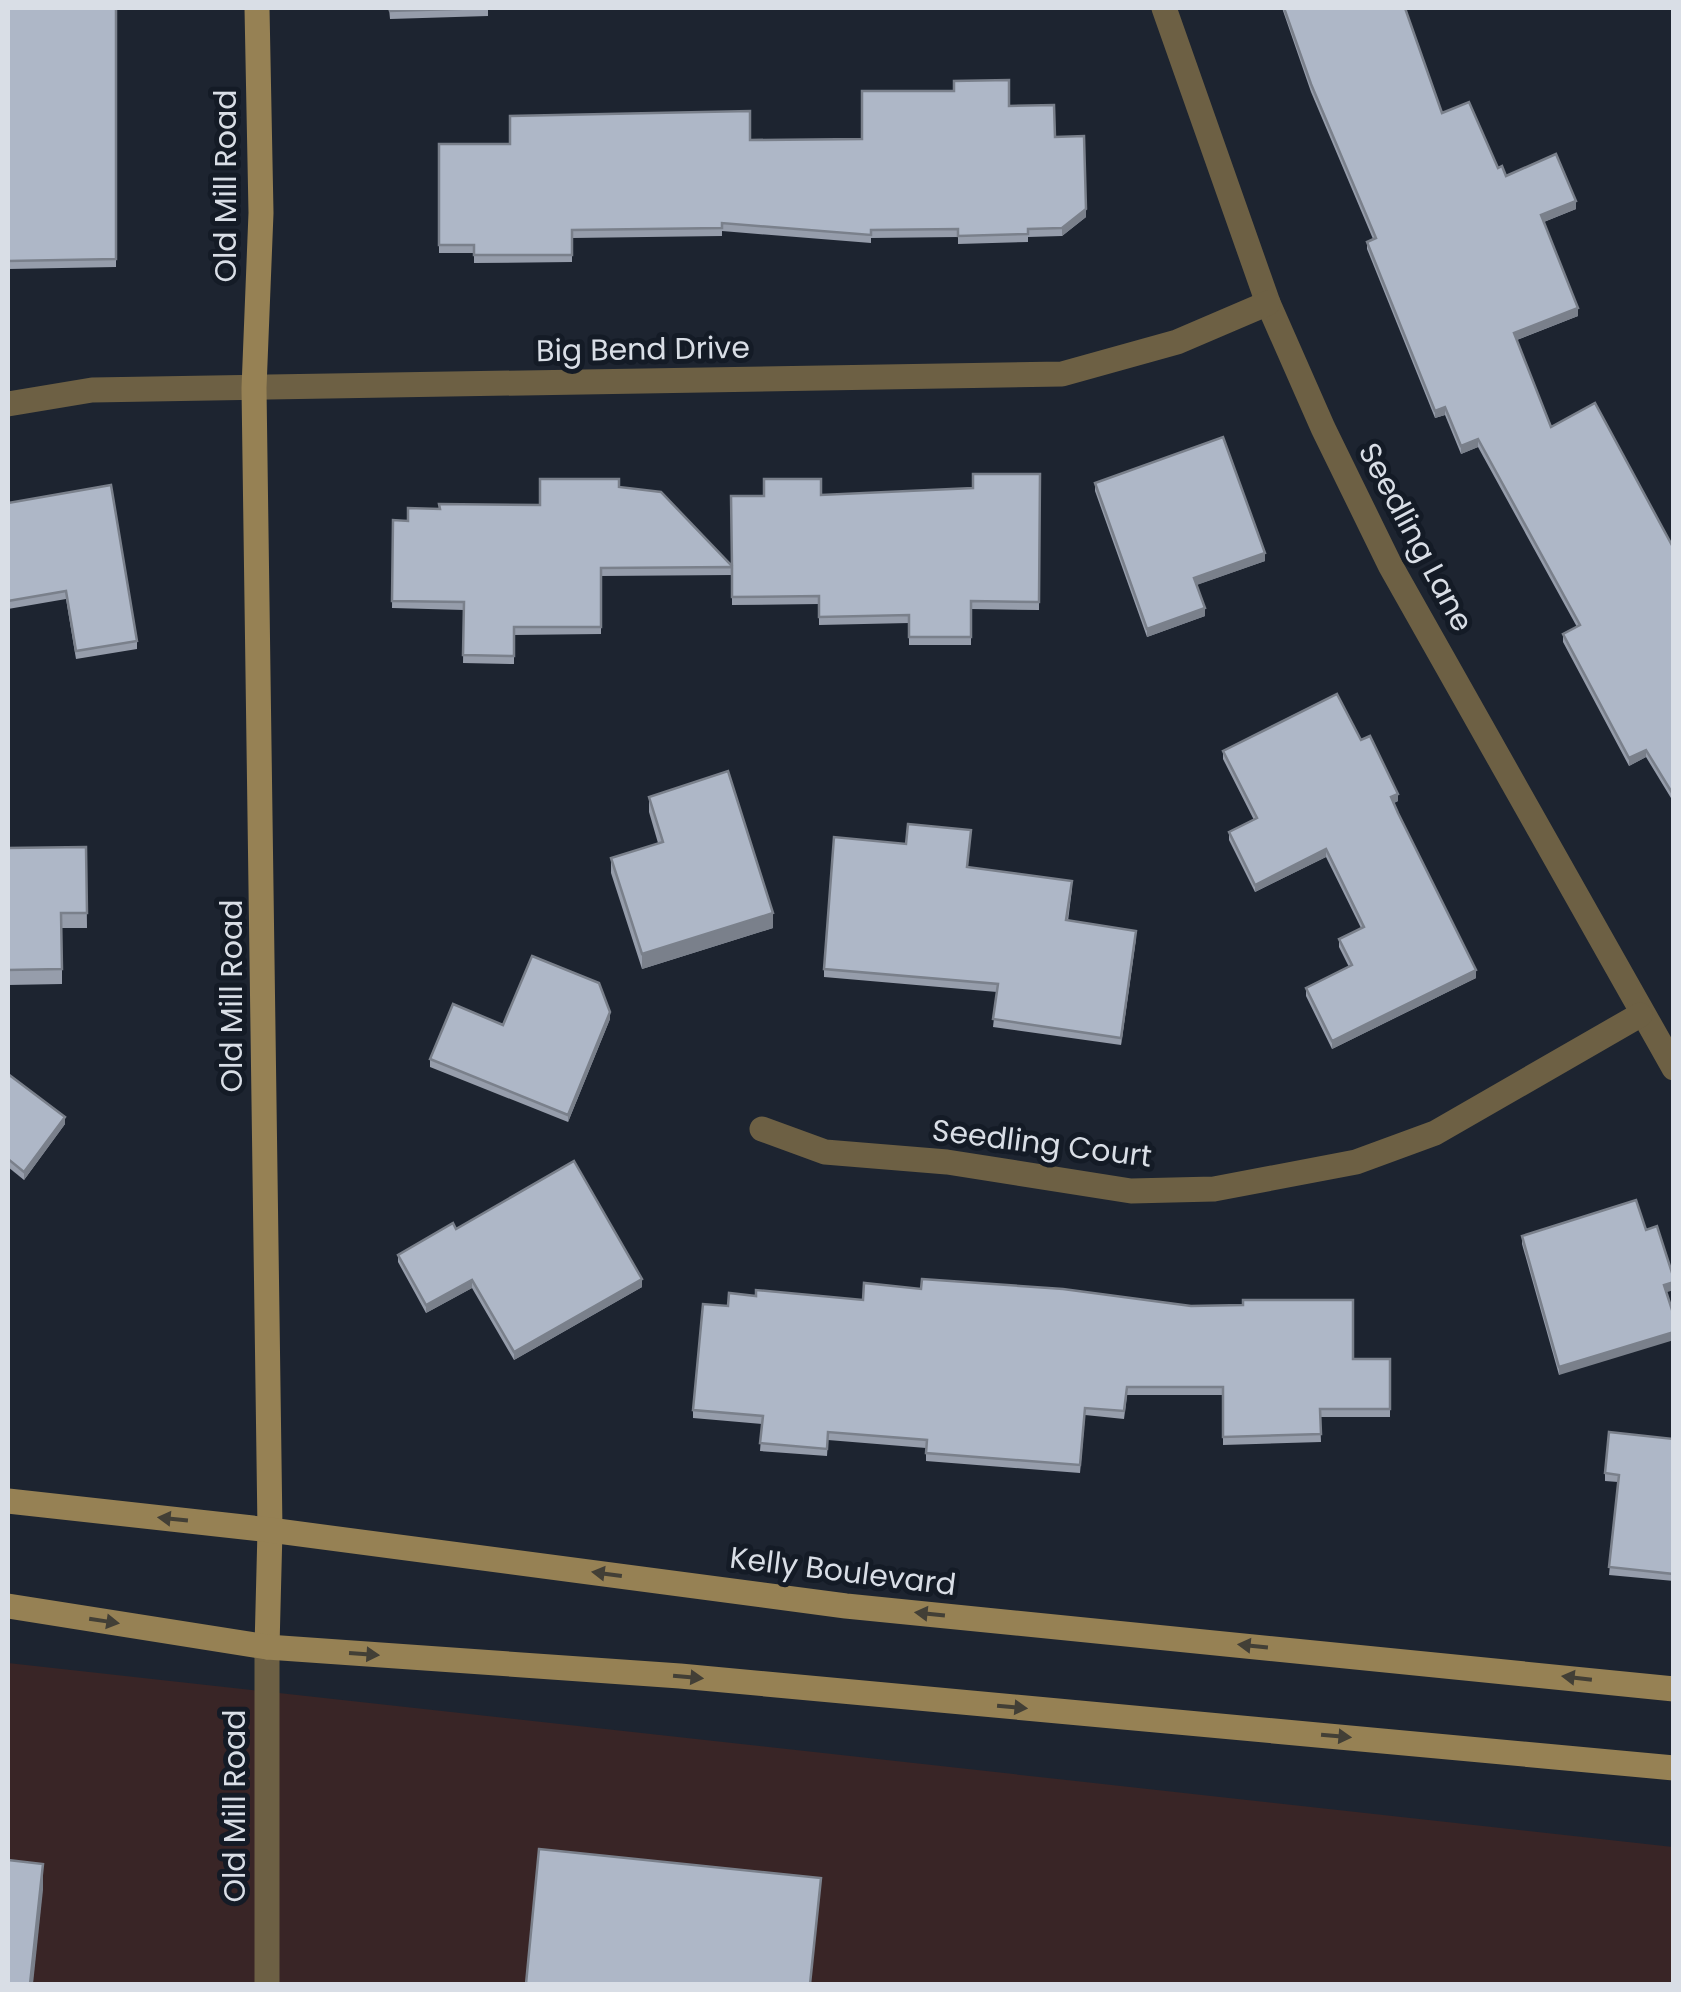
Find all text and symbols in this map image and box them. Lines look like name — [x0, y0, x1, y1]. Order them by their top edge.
street label: Old Mill Road — [204, 89, 247, 283]
street label: Big Bend Drive — [536, 326, 750, 372]
street label: Seedling Lane — [1348, 435, 1484, 639]
street label: Old Mill Road — [210, 899, 253, 1093]
street label: Seedling Court — [930, 1108, 1154, 1178]
one-way arrow — [157, 1511, 189, 1527]
street label: Kelly Boulevard — [727, 1536, 959, 1606]
one-way arrow — [591, 1566, 623, 1582]
one-way arrow — [913, 1606, 945, 1622]
one-way arrow — [89, 1614, 120, 1630]
one-way arrow — [1237, 1638, 1269, 1654]
one-way arrow — [349, 1646, 381, 1662]
one-way arrow — [673, 1669, 705, 1685]
one-way arrow — [1560, 1670, 1592, 1686]
one-way arrow — [997, 1699, 1029, 1715]
street label: Old Mill Road — [213, 1709, 256, 1903]
one-way arrow — [1320, 1729, 1352, 1745]

